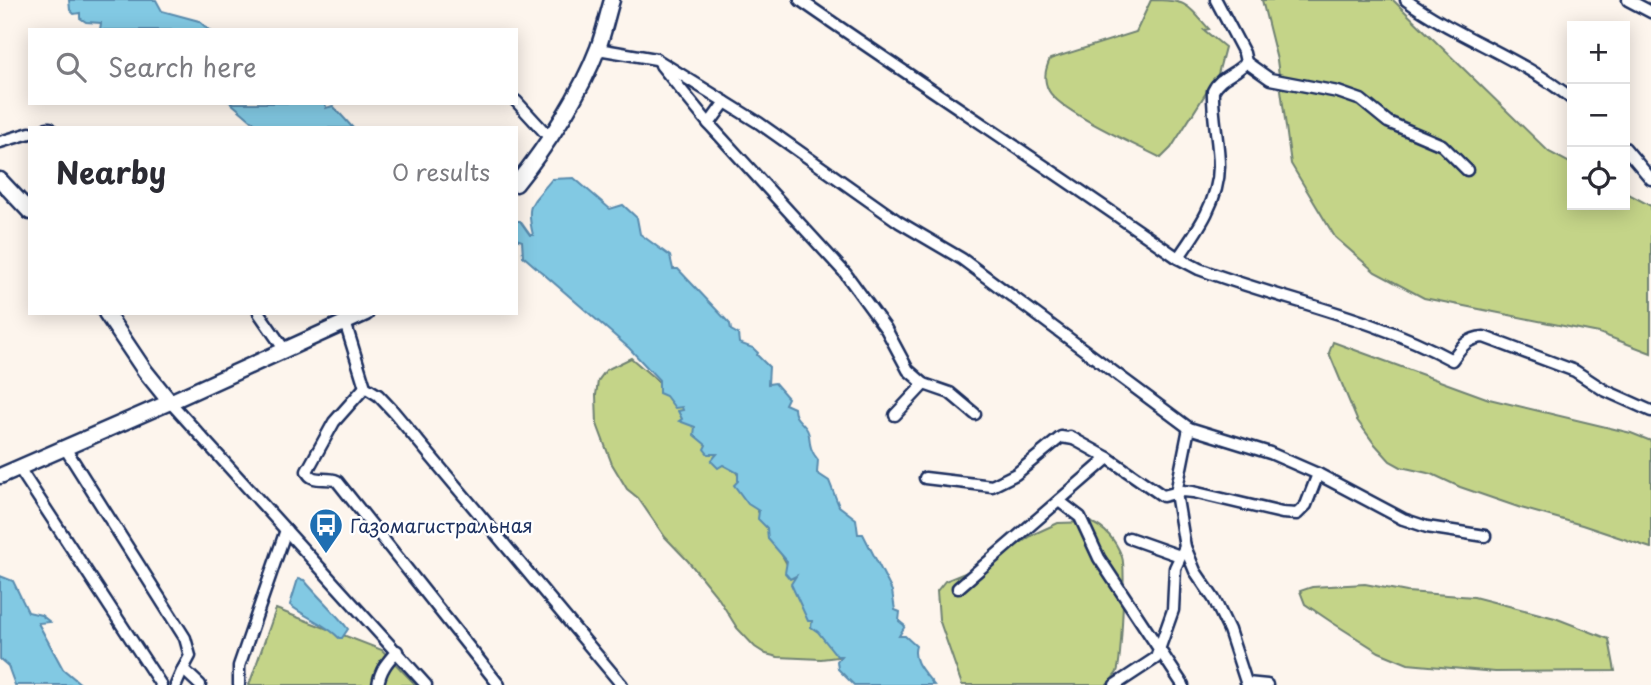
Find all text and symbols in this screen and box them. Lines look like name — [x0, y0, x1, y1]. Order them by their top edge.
map controls — [1567, 21, 1630, 210]
button: + — [1567, 21, 1630, 84]
search box — [28, 28, 518, 105]
text: Search here — [108, 47, 257, 86]
icon: search — [52, 48, 90, 86]
button: − — [1567, 84, 1630, 147]
button: locate — [1567, 147, 1630, 210]
text: Nearby — [56, 149, 166, 194]
text: 0 results — [392, 154, 490, 189]
bus stop icon: Газомагистральная — [307, 506, 345, 555]
place label: Газомагистральная — [350, 511, 533, 539]

